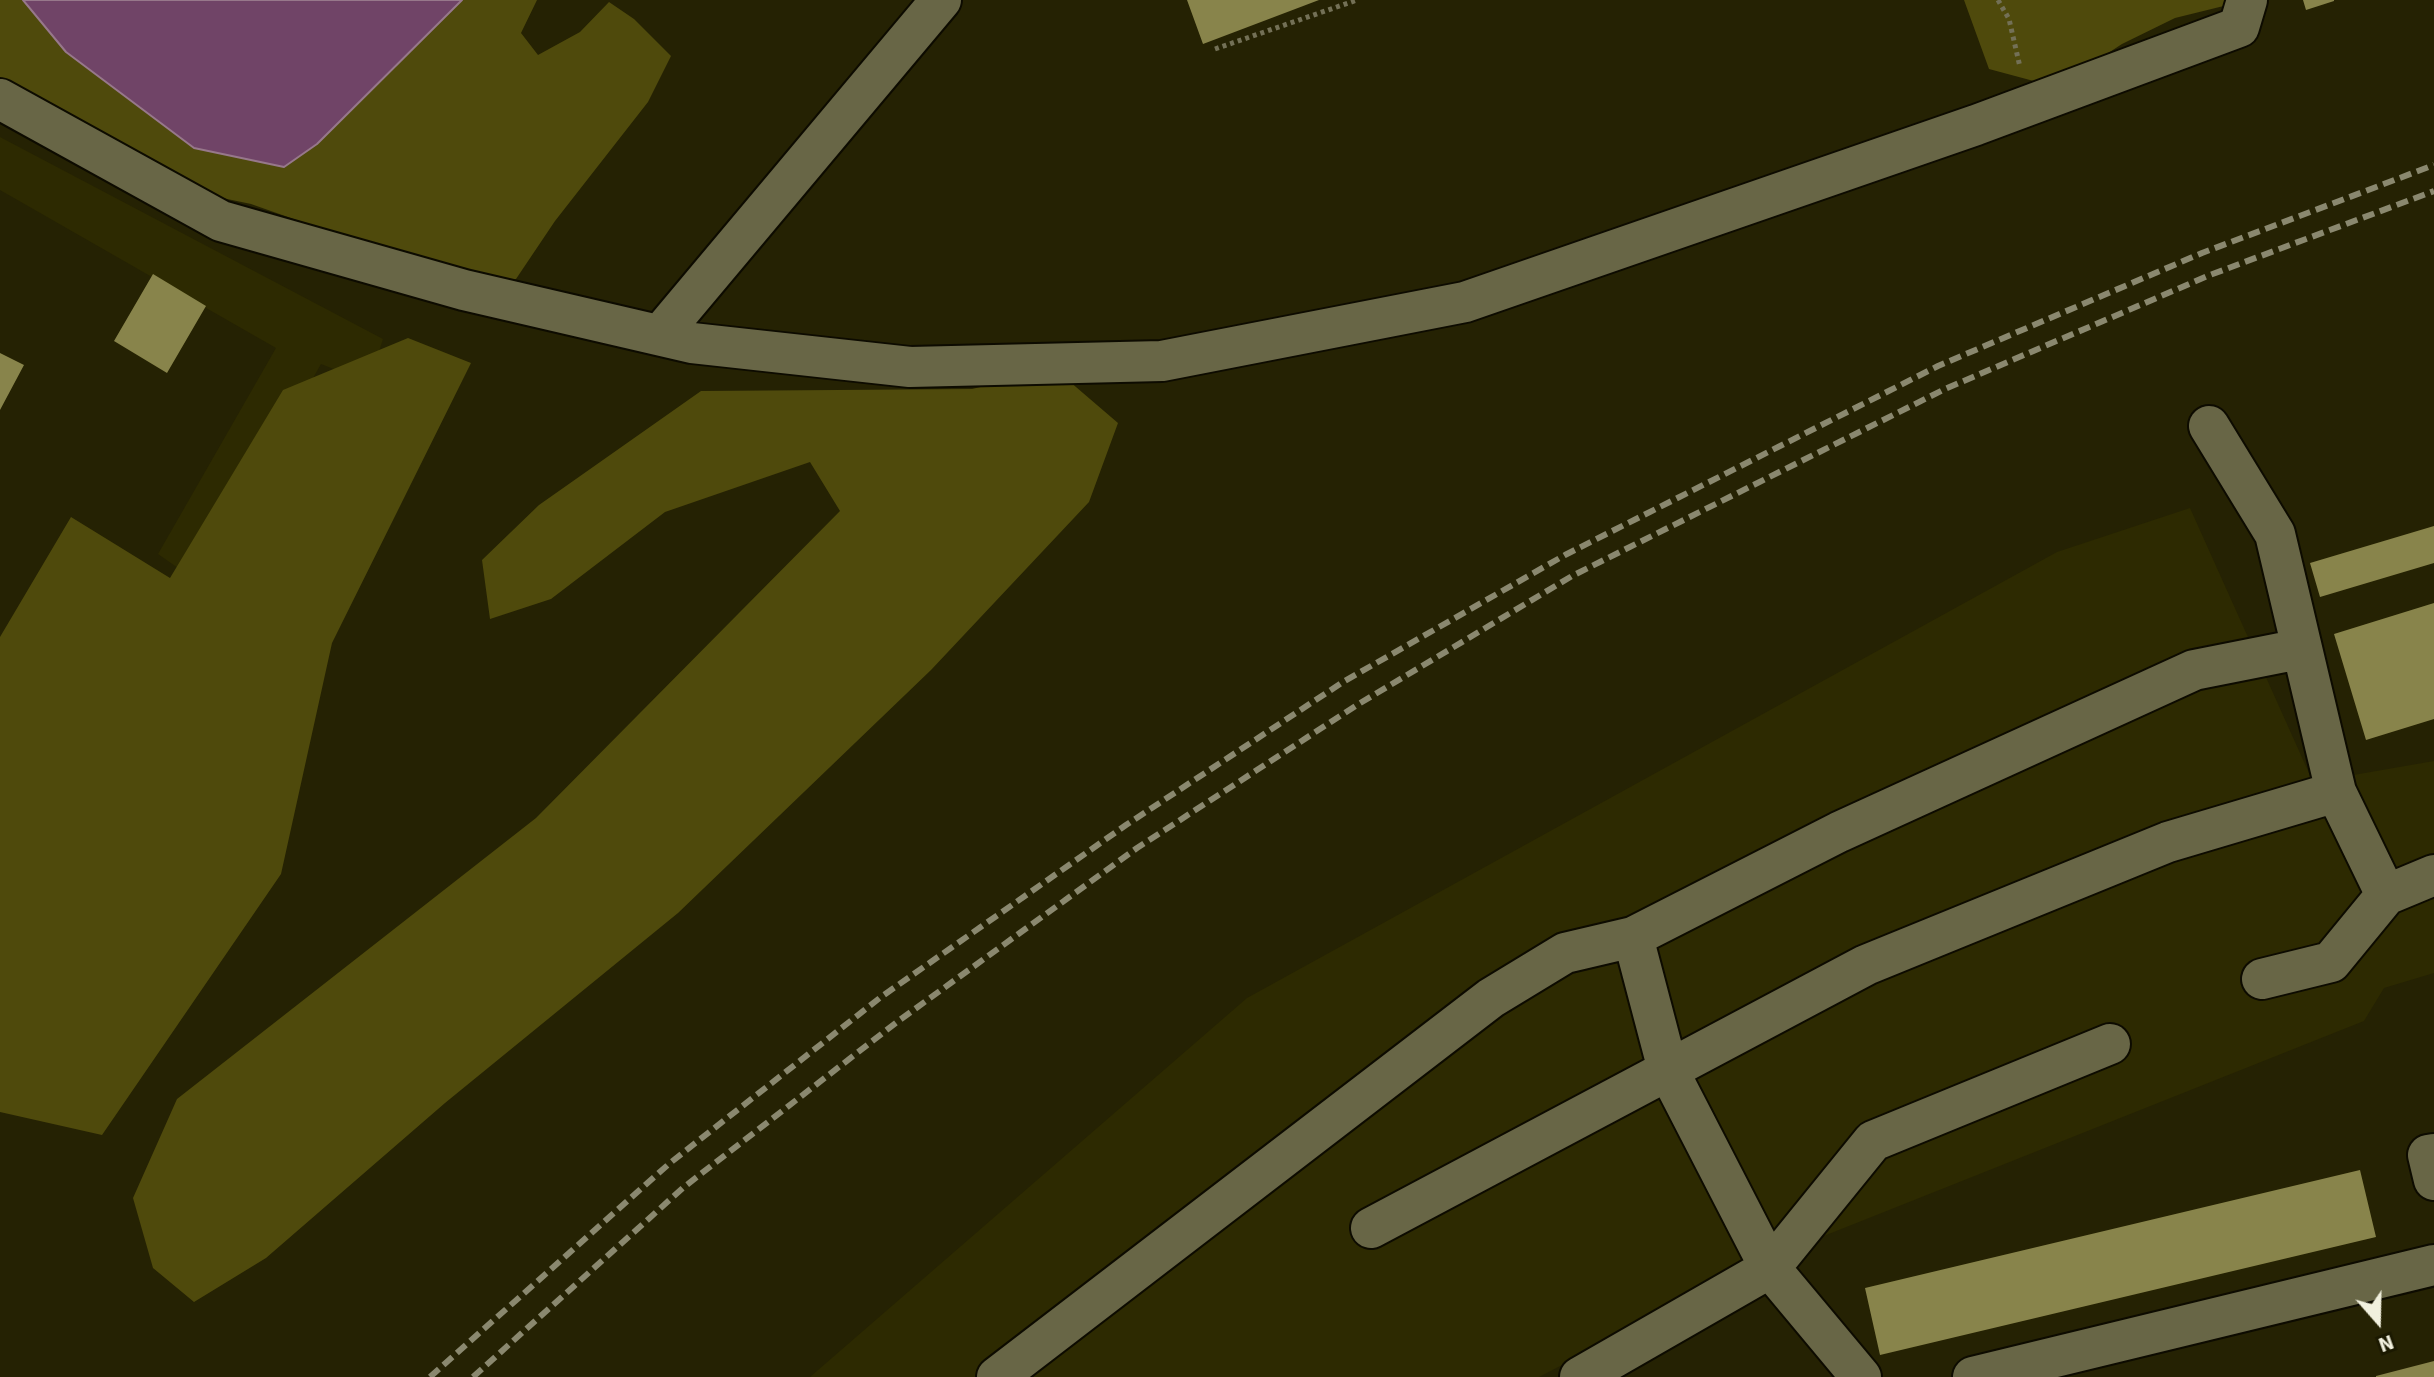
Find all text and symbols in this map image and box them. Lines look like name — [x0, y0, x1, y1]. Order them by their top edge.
north arrow — [2338, 1281, 2418, 1361]
text: N — [2374, 1326, 2399, 1361]

